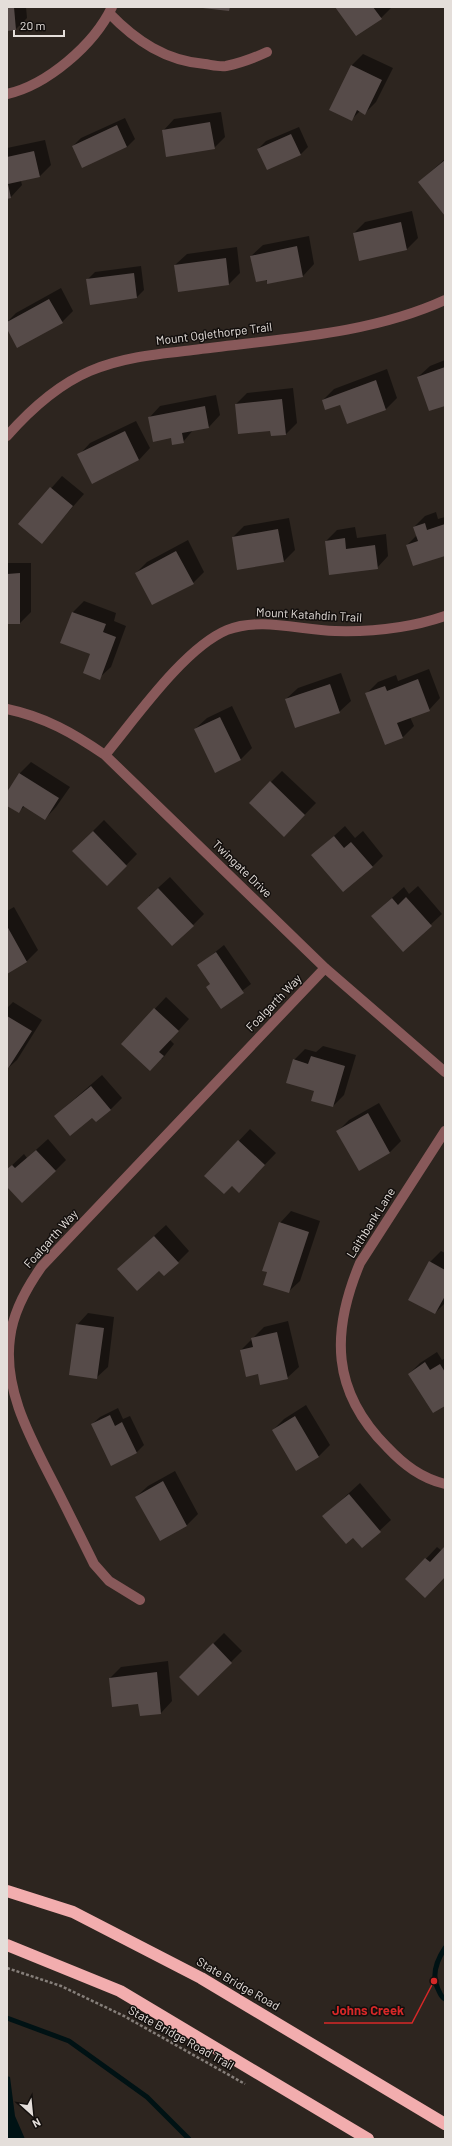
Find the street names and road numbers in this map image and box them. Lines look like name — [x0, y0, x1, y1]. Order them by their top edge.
street label: Mount Oglethorpe Trail — [155, 319, 273, 347]
street label: Mount Katahdin Trail — [256, 604, 362, 624]
street label: Twingate Drive — [210, 837, 275, 900]
street label: Foalgarth Way — [243, 971, 304, 1034]
street label: Laithbank Lane — [343, 1185, 397, 1260]
street label: Foalgarth Way — [20, 1206, 80, 1270]
street label: State Bridge Road — [194, 1954, 283, 2013]
street label: State Bridge Road Trail — [126, 2002, 237, 2072]

